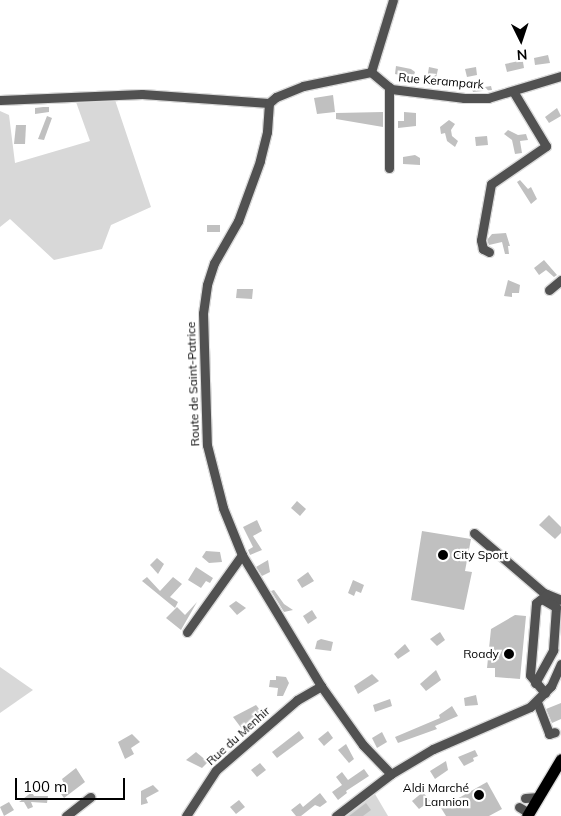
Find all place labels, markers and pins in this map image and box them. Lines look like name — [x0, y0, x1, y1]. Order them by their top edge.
place label: City Sport — [453, 548, 508, 562]
marker: City Sport — [437, 549, 449, 561]
place label: Roady — [463, 647, 499, 661]
marker: Roady — [503, 648, 515, 660]
place label: Aldi Marché Lannion — [403, 781, 469, 809]
marker: Aldi Marché Lannion — [473, 789, 485, 801]

